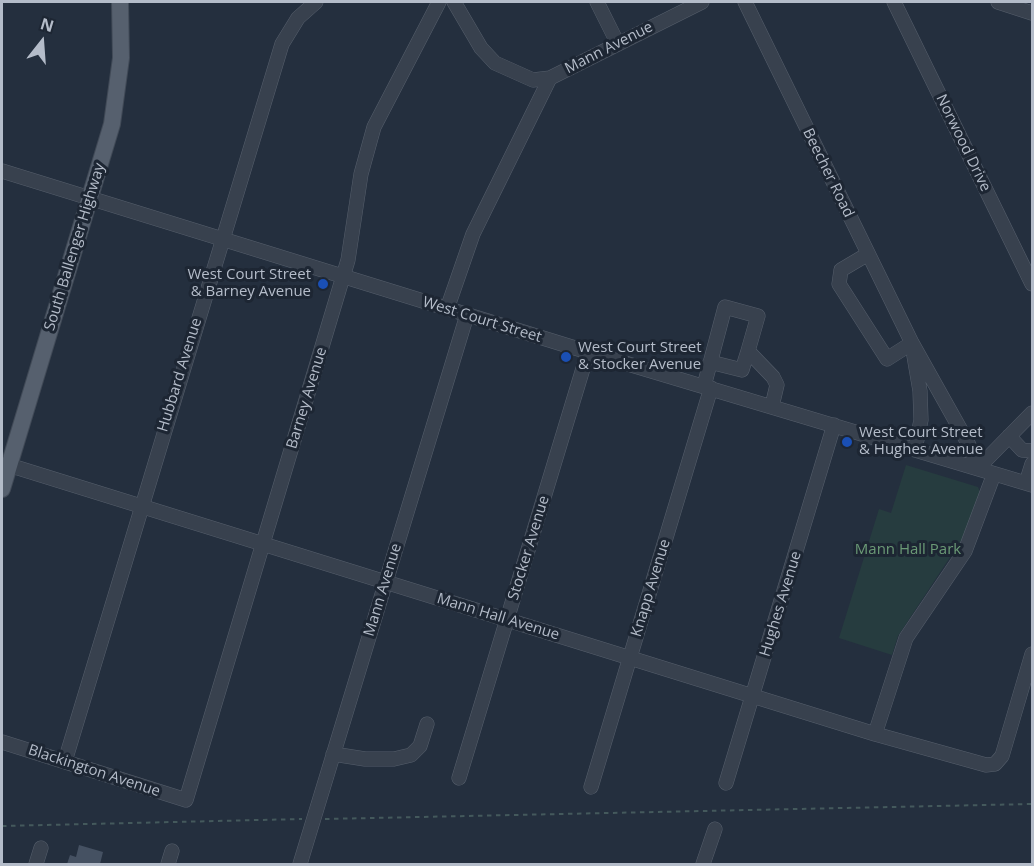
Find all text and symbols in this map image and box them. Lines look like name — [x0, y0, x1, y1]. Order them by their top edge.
north arrow — [12, 12, 72, 72]
text: N — [38, 12, 57, 37]
street label: Mann Avenue — [562, 18, 656, 78]
street label: Norwood Drive — [932, 91, 994, 195]
street label: Beecher Road — [799, 125, 857, 221]
street label: South Ballenger Highway — [41, 161, 109, 333]
place label: West Court Street & Barney Avenue — [187, 266, 311, 301]
marker: West Court Street & Barney Avenue — [316, 277, 330, 291]
street label: West Court Street — [420, 293, 544, 347]
street label: Hubbard Avenue — [154, 316, 206, 434]
place label: West Court Street & Stocker Avenue — [578, 339, 702, 374]
street label: Barney Avenue — [283, 345, 331, 451]
marker: West Court Street & Stocker Avenue — [559, 350, 573, 364]
place label: West Court Street & Hughes Avenue — [859, 424, 983, 459]
marker: West Court Street & Hughes Avenue — [840, 435, 854, 449]
street label: Stocker Avenue — [505, 494, 553, 602]
street label: Knapp Avenue — [628, 537, 674, 639]
street label: Mann Avenue — [360, 541, 406, 639]
park label: Mann Hall Park — [855, 541, 961, 559]
street label: Hughes Avenue — [756, 549, 806, 659]
street label: Mann Hall Avenue — [435, 590, 561, 644]
street label: Blackington Avenue — [26, 741, 162, 801]

